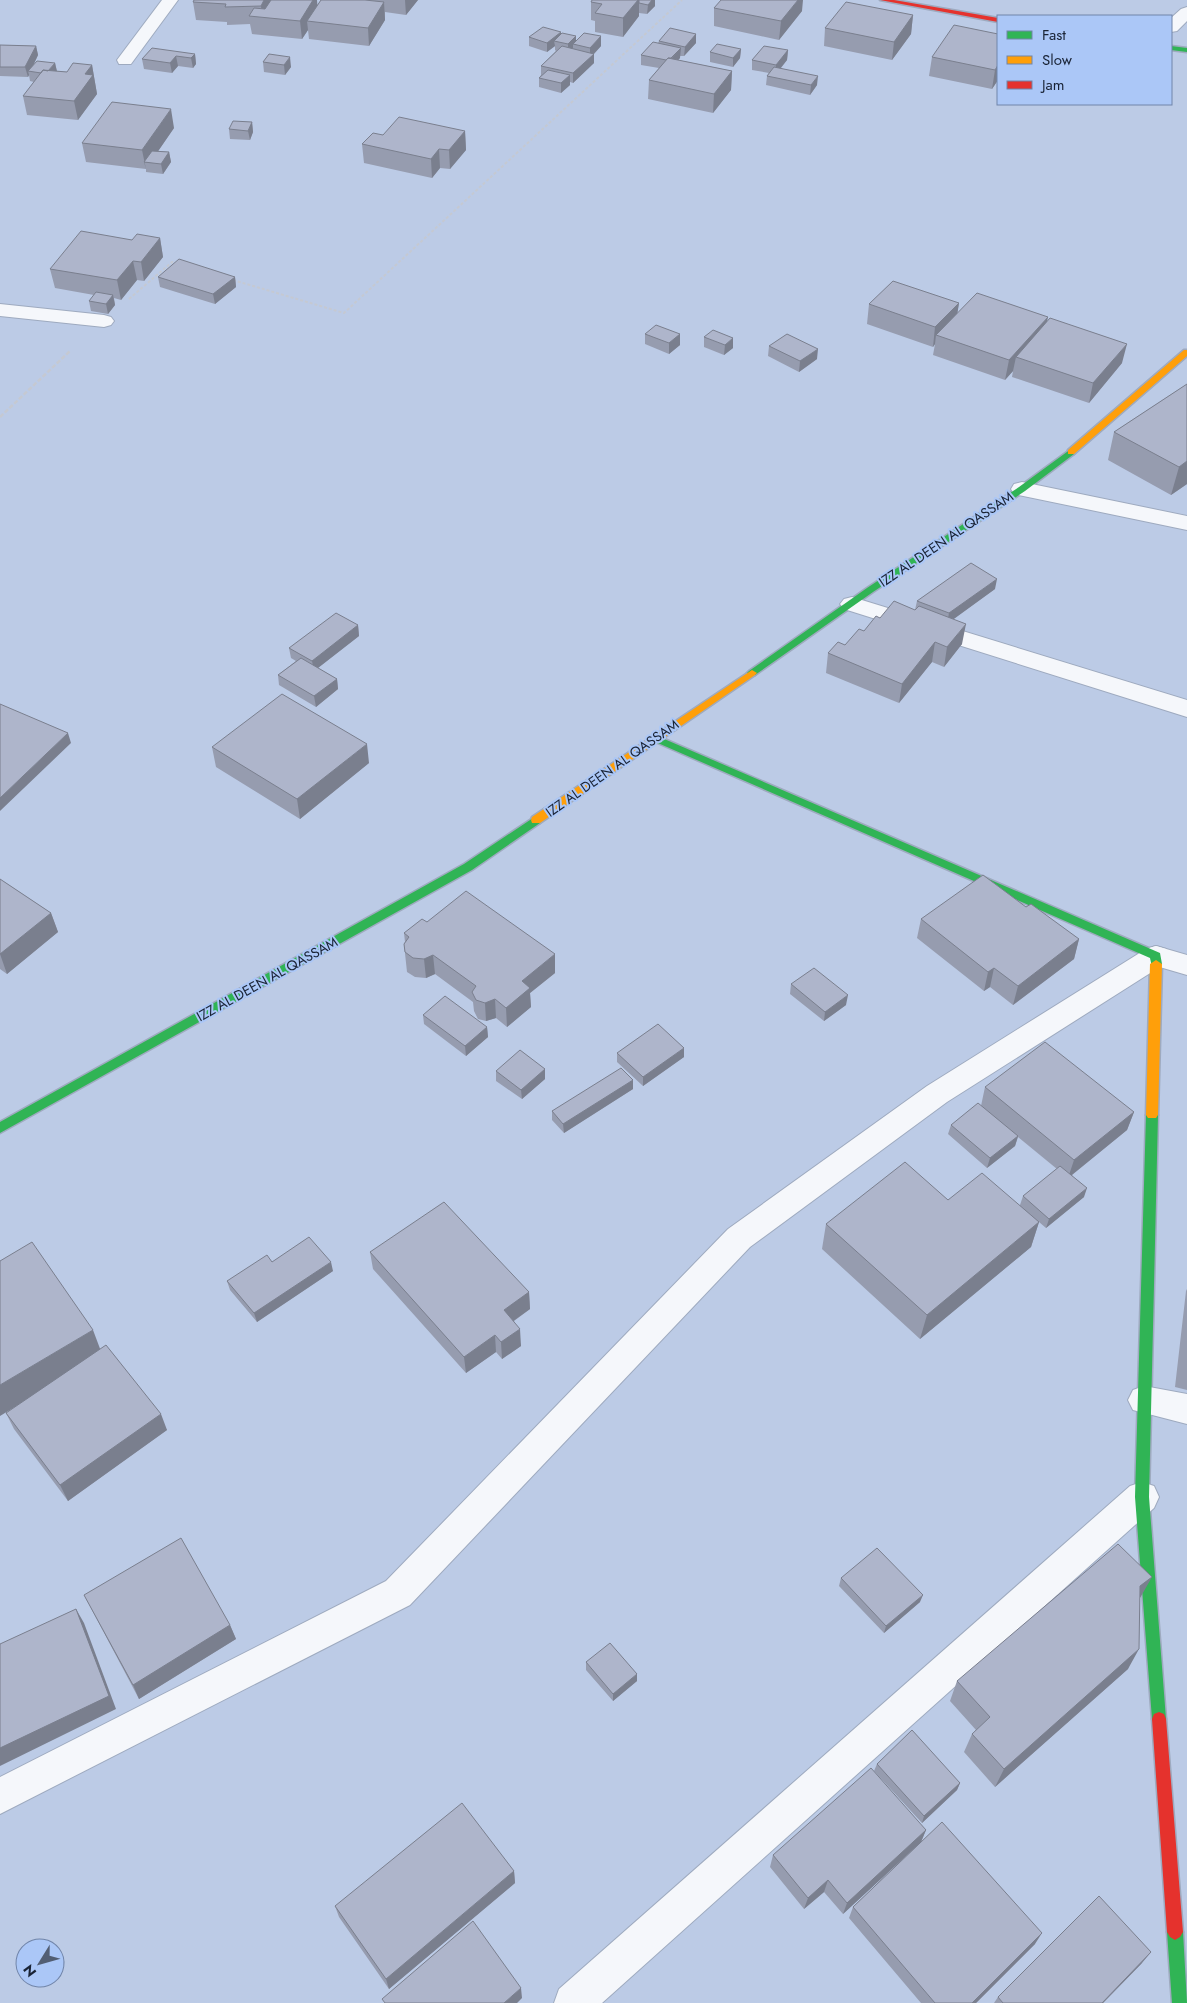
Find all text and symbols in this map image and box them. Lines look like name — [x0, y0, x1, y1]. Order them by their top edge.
legend — [997, 15, 1172, 105]
text: Fast — [1042, 24, 1066, 46]
text: Slow — [1042, 49, 1073, 71]
text: Jam — [1040, 74, 1065, 96]
street label: IZZ AL DEEN AL QASSAM — [875, 486, 1017, 592]
street label: IZZ AL DEEN AL QASSAM — [541, 714, 683, 822]
street label: IZZ AL DEEN AL QASSAM — [193, 932, 341, 1026]
north arrow — [15, 1938, 65, 1988]
text: N — [18, 1960, 41, 1981]

